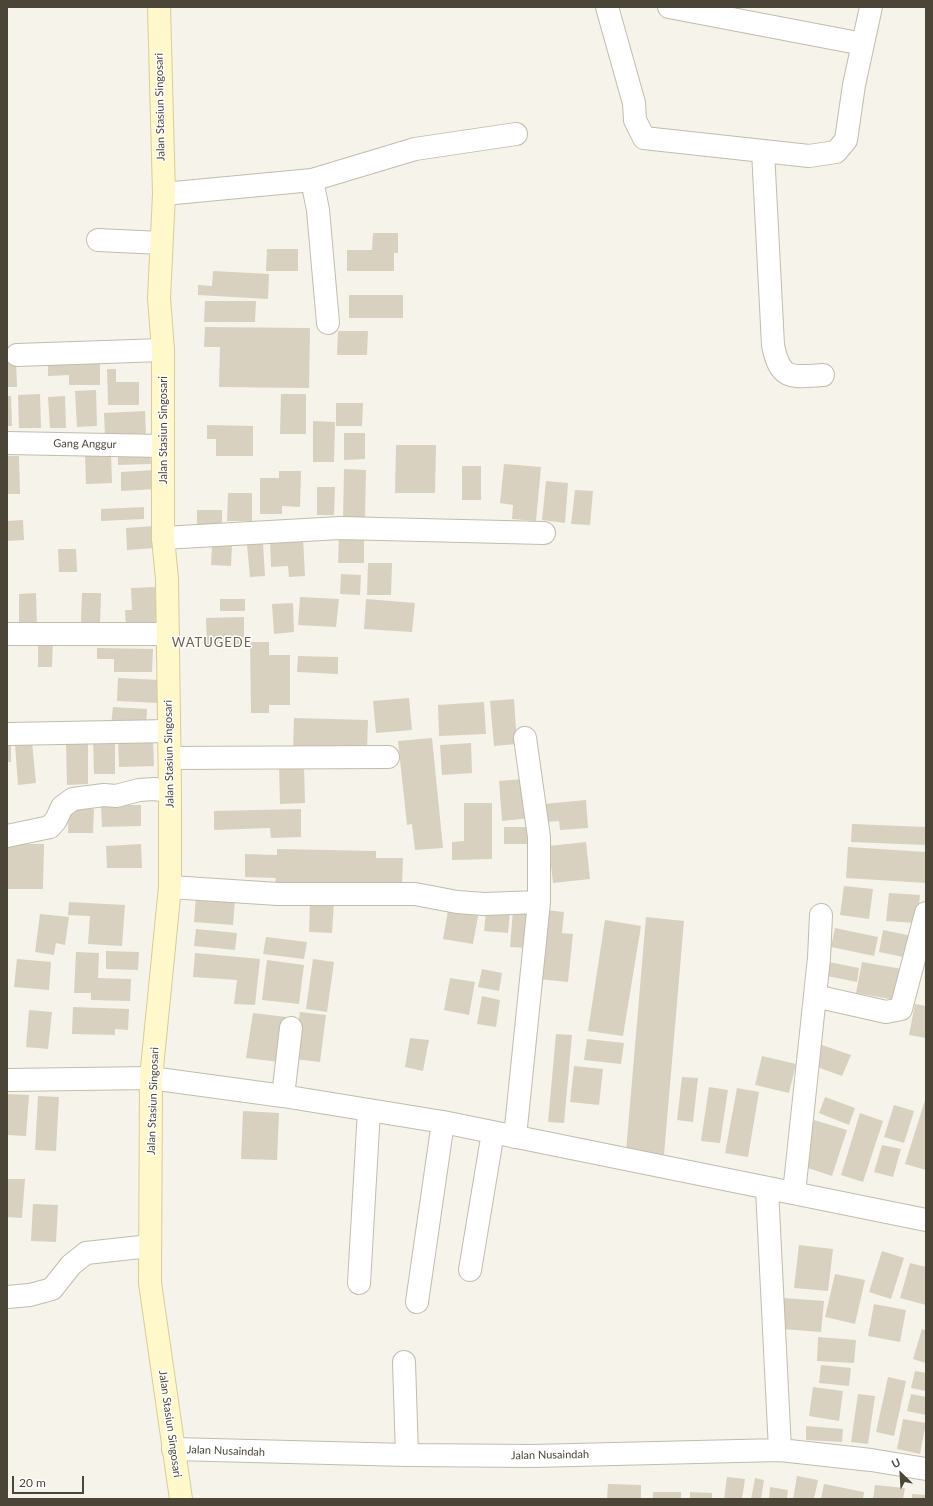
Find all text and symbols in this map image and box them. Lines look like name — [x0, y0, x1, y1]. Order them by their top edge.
street label: Jalan Stasiun Singosari — [152, 53, 168, 161]
street label: Jalan Stasiun Singosari — [156, 376, 170, 484]
street label: Gang Anggur — [53, 437, 117, 451]
district label: WATUGEDE — [172, 635, 252, 651]
street label: Jalan Stasiun Singosari — [161, 700, 177, 808]
street label: Jalan Stasiun Singosari — [145, 1047, 161, 1155]
street label: Jalan Stasiun Singosari — [156, 1370, 184, 1478]
street label: Jalan Nusaindah — [187, 1443, 265, 1459]
street label: Jalan Nusaindah — [511, 1448, 589, 1462]
north arrow — [881, 1454, 921, 1494]
text: U — [889, 1455, 902, 1470]
scale bar — [14, 1468, 86, 1494]
text: 20 m — [19, 1475, 46, 1490]

